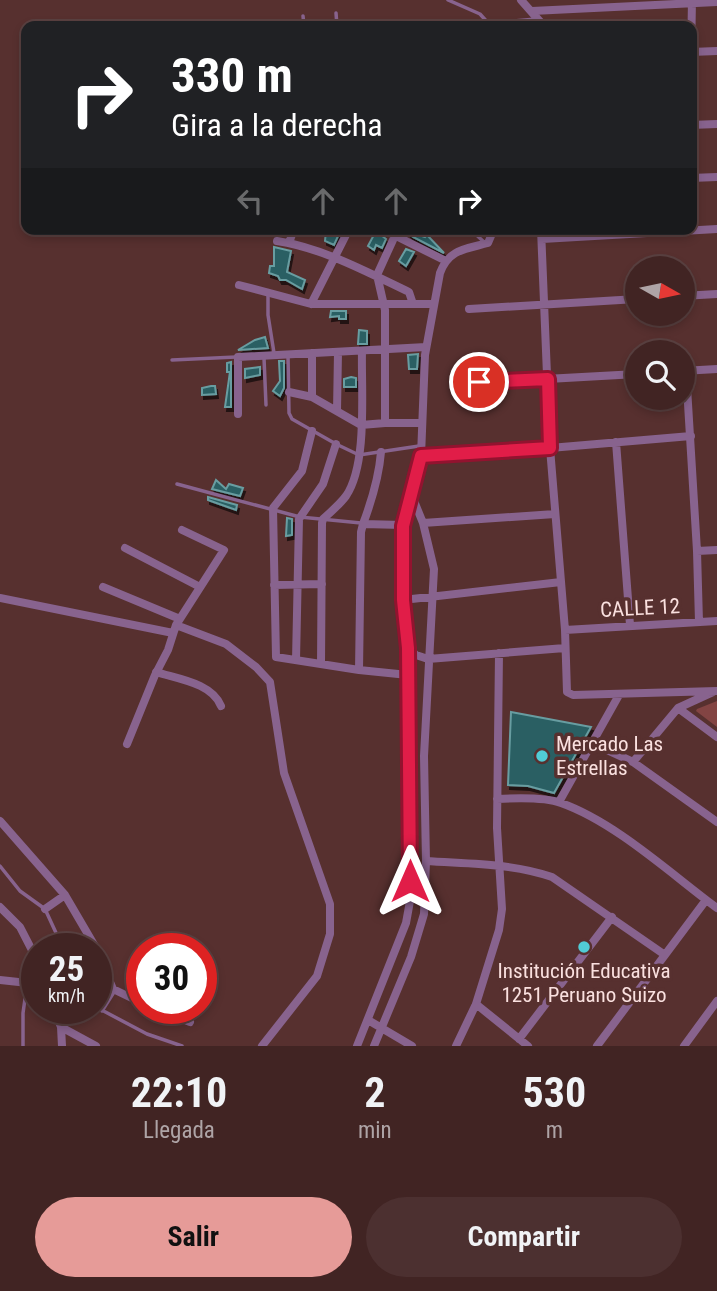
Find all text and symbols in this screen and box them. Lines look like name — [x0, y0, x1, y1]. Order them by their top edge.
text: 330 m — [171, 47, 293, 104]
icon: right — [56, 49, 147, 140]
text: Gira a la derecha — [171, 106, 383, 144]
icon: left — [231, 182, 269, 220]
icon: ahead — [304, 182, 342, 220]
icon: ahead — [377, 182, 415, 220]
icon: right — [450, 182, 488, 220]
north arrow — [625, 256, 695, 326]
map controls — [625, 256, 695, 410]
button: search — [625, 340, 695, 410]
pin — [449, 352, 509, 412]
icon: arrive — [460, 363, 498, 401]
street label: CALLE 12 — [599, 594, 681, 622]
place label: Mercado Las Estrellas — [556, 732, 663, 780]
marker: Mercado Las Estrellas — [534, 748, 550, 764]
position arrow — [373, 844, 447, 918]
speed limit sign: 30 — [126, 933, 217, 1024]
marker: Institución Educativa 1251 Peruano Suizo — [576, 939, 592, 955]
text: 25 — [49, 949, 84, 990]
place label: Institución Educativa 1251 Peruano Suizo — [498, 959, 670, 1007]
text: km/h — [48, 985, 85, 1006]
text: 22:10 — [131, 1068, 227, 1117]
text: 2 — [364, 1068, 385, 1117]
text: 530 — [522, 1068, 586, 1117]
text: Llegada — [143, 1117, 215, 1144]
text: min — [358, 1117, 392, 1144]
text: m — [546, 1117, 563, 1144]
button: Salir — [35, 1197, 352, 1277]
button: Compartir — [366, 1197, 682, 1277]

